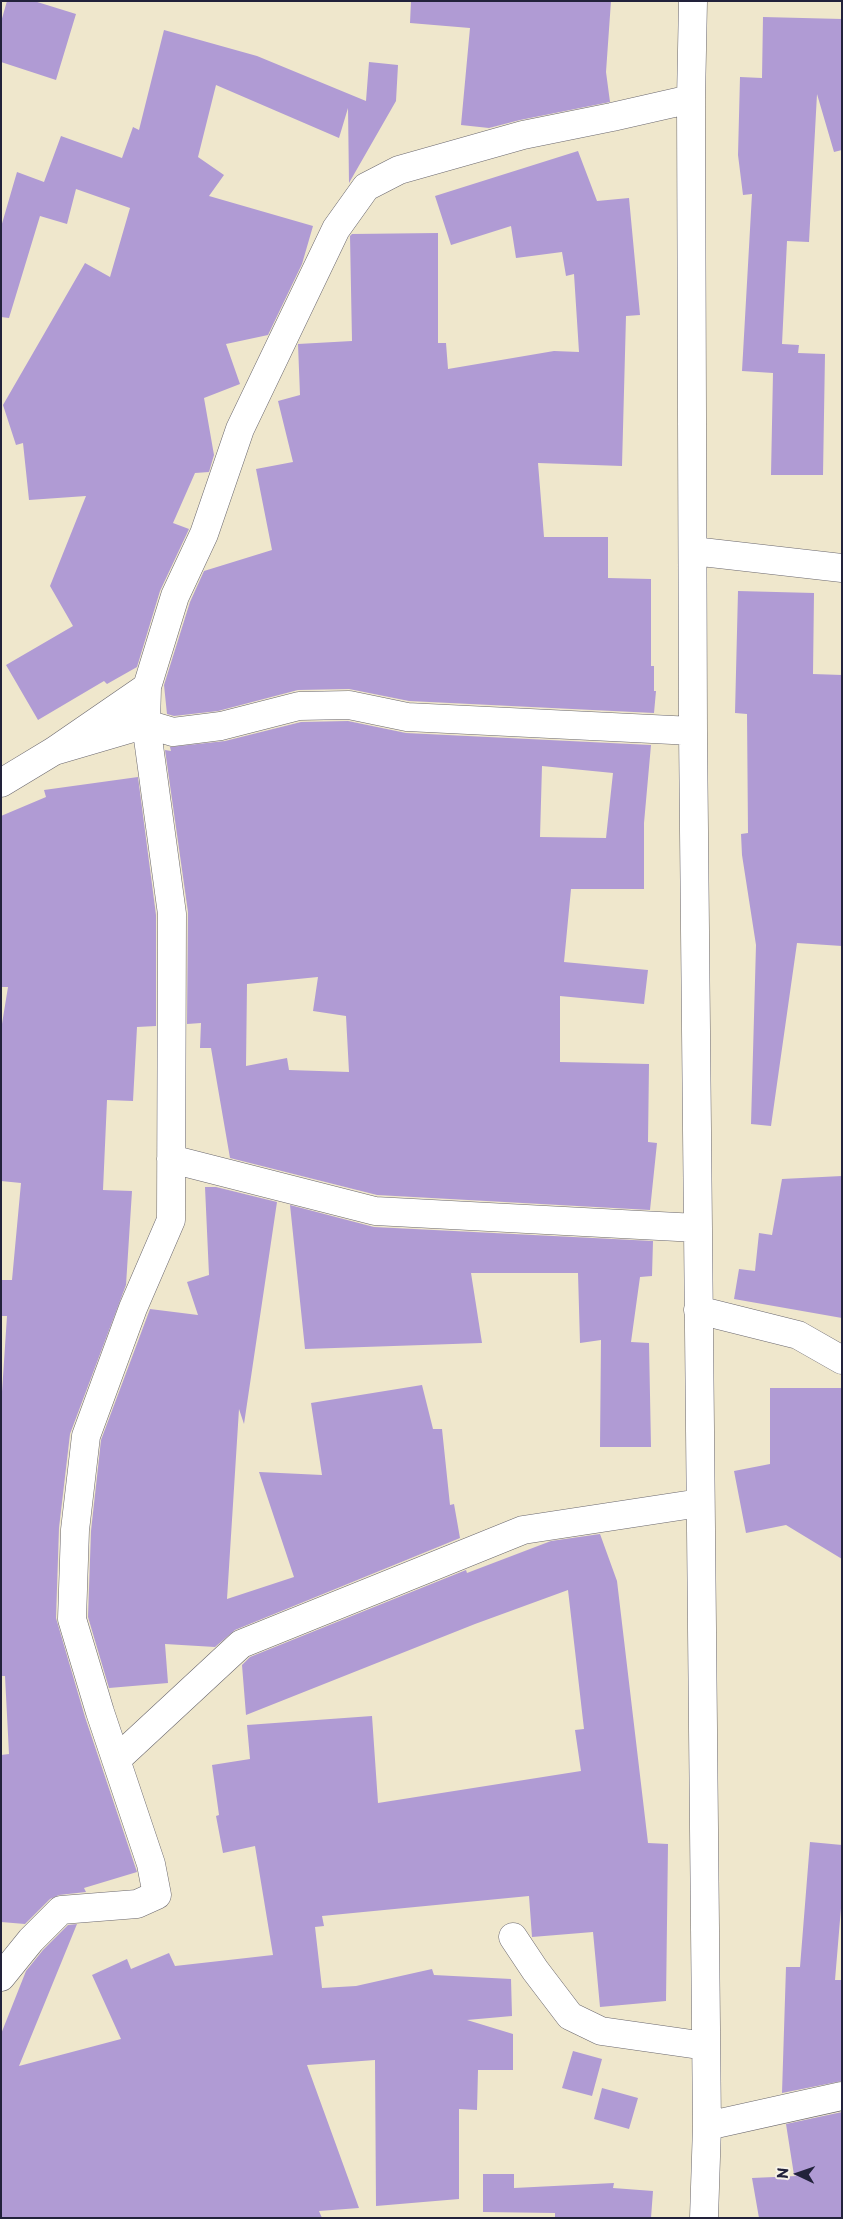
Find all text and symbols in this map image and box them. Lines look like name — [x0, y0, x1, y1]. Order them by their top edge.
north arrow — [773, 2149, 823, 2199]
text: N — [772, 2167, 793, 2179]

